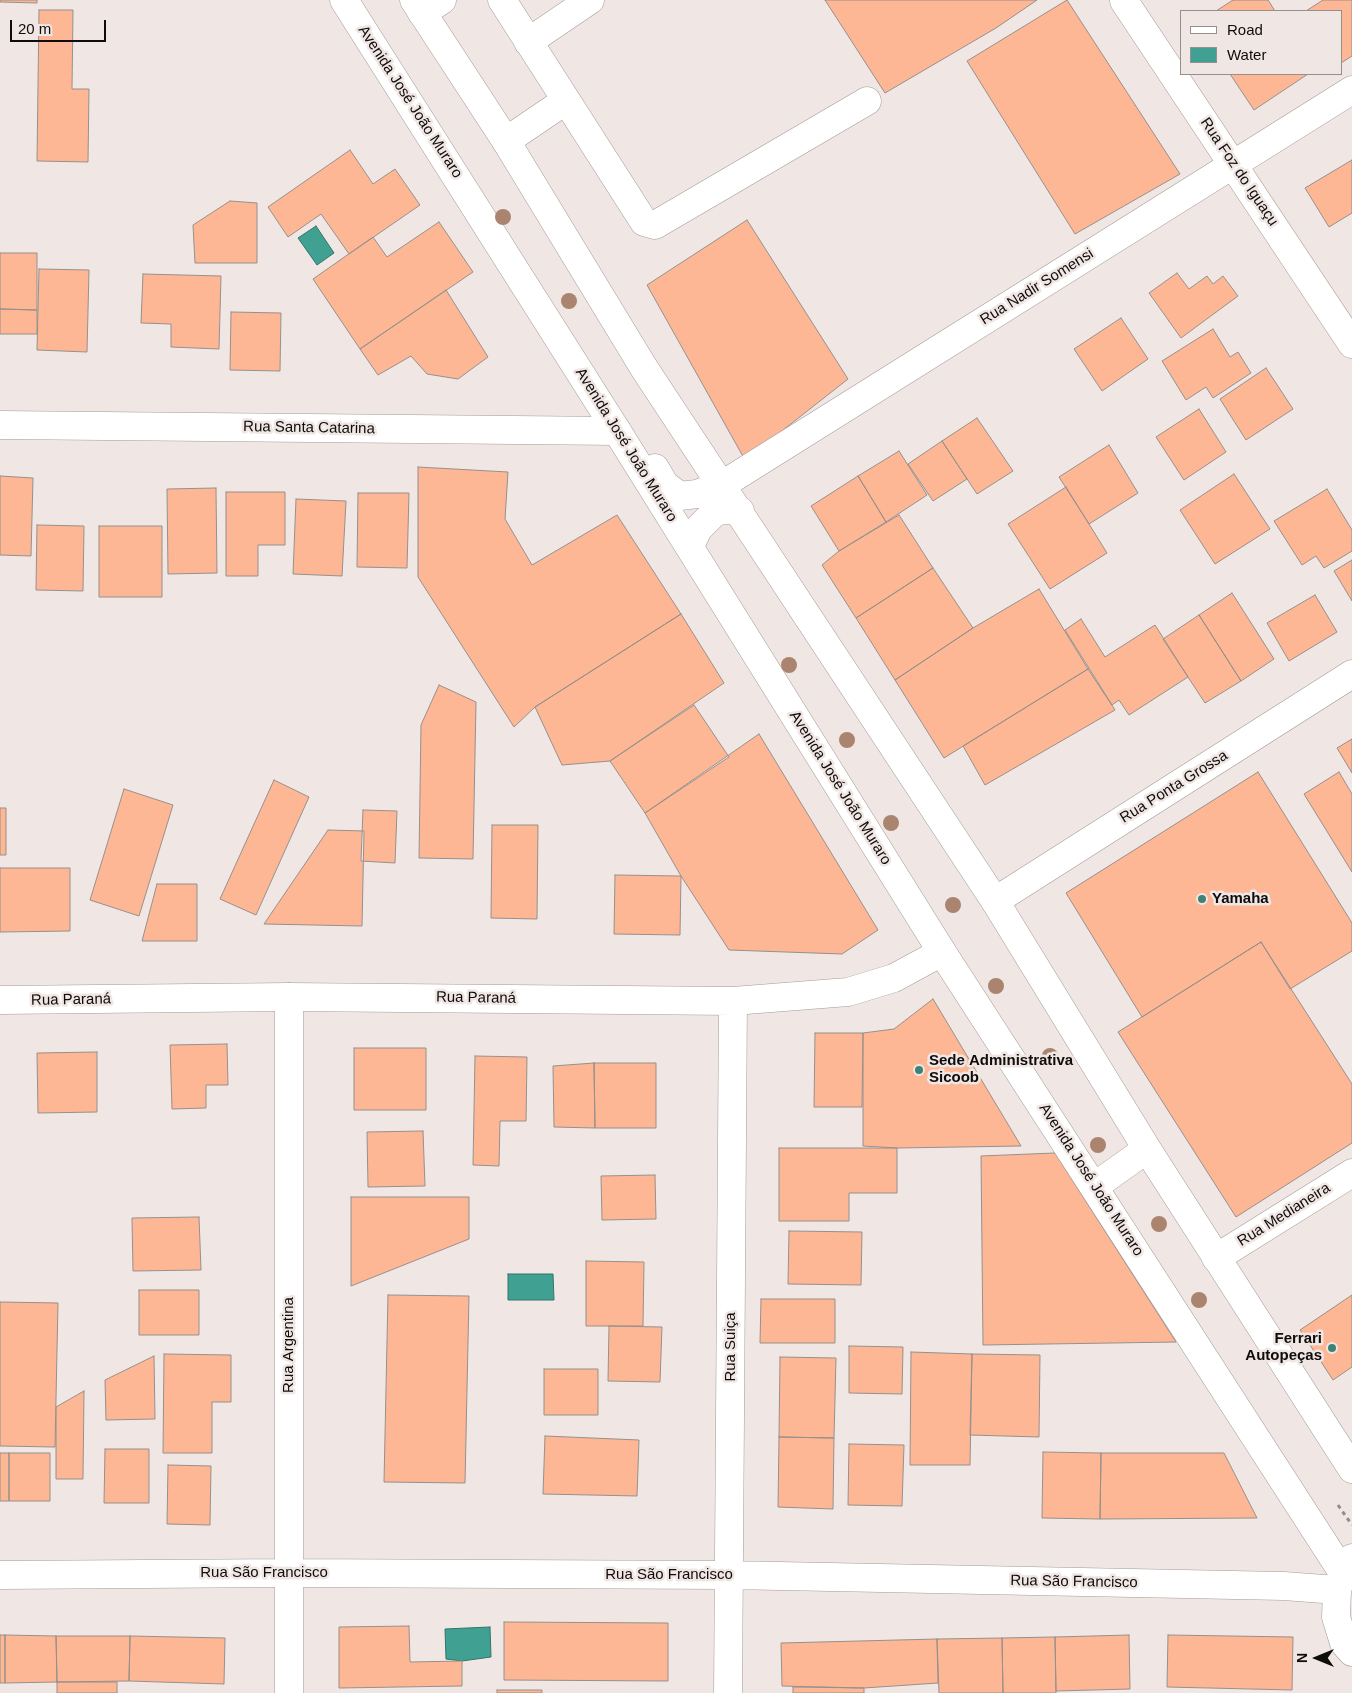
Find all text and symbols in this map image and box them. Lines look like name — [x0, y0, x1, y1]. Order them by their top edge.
scale bar — [12, 10, 109, 42]
legend — [1180, 10, 1342, 75]
text: 20 m — [18, 20, 51, 37]
text: Road — [1227, 21, 1263, 38]
street label: Avenida José João Muraro — [354, 22, 466, 182]
text: Water — [1227, 46, 1266, 63]
street label: Rua Foz do Iguaçu — [1196, 114, 1282, 230]
street label: Rua Nadir Somensi — [977, 245, 1097, 329]
street label: Avenida José João Muraro — [571, 365, 681, 525]
street label: Rua Santa Catarina — [243, 418, 375, 438]
street label: Avenida José João Muraro — [785, 708, 895, 868]
street label: Rua Ponta Grossa — [1117, 747, 1231, 827]
place label: Yamaha — [1212, 890, 1269, 908]
marker: Yamaha — [1196, 893, 1208, 905]
street label: Rua Paraná — [436, 988, 516, 1008]
street label: Rua Paraná — [31, 990, 111, 1010]
place label: Sede Administrativa Sicoob — [929, 1052, 1073, 1087]
marker: Sede Administrativa Sicoob — [913, 1064, 925, 1076]
street label: Avenida José João Muraro — [1035, 1100, 1147, 1260]
street label: Rua Medianeira — [1234, 1179, 1334, 1251]
street label: Rua Argentina — [280, 1297, 298, 1393]
street label: Rua Suiça — [722, 1312, 740, 1382]
place label: Ferrari Autopeças — [1245, 1330, 1322, 1365]
marker: Ferrari Autopeças — [1326, 1342, 1338, 1354]
street label: Rua São Francisco — [200, 1564, 328, 1582]
street label: Rua São Francisco — [605, 1566, 733, 1584]
street label: Rua São Francisco — [1010, 1572, 1138, 1592]
north arrow — [1292, 1633, 1342, 1683]
text: N — [1294, 1653, 1310, 1663]

